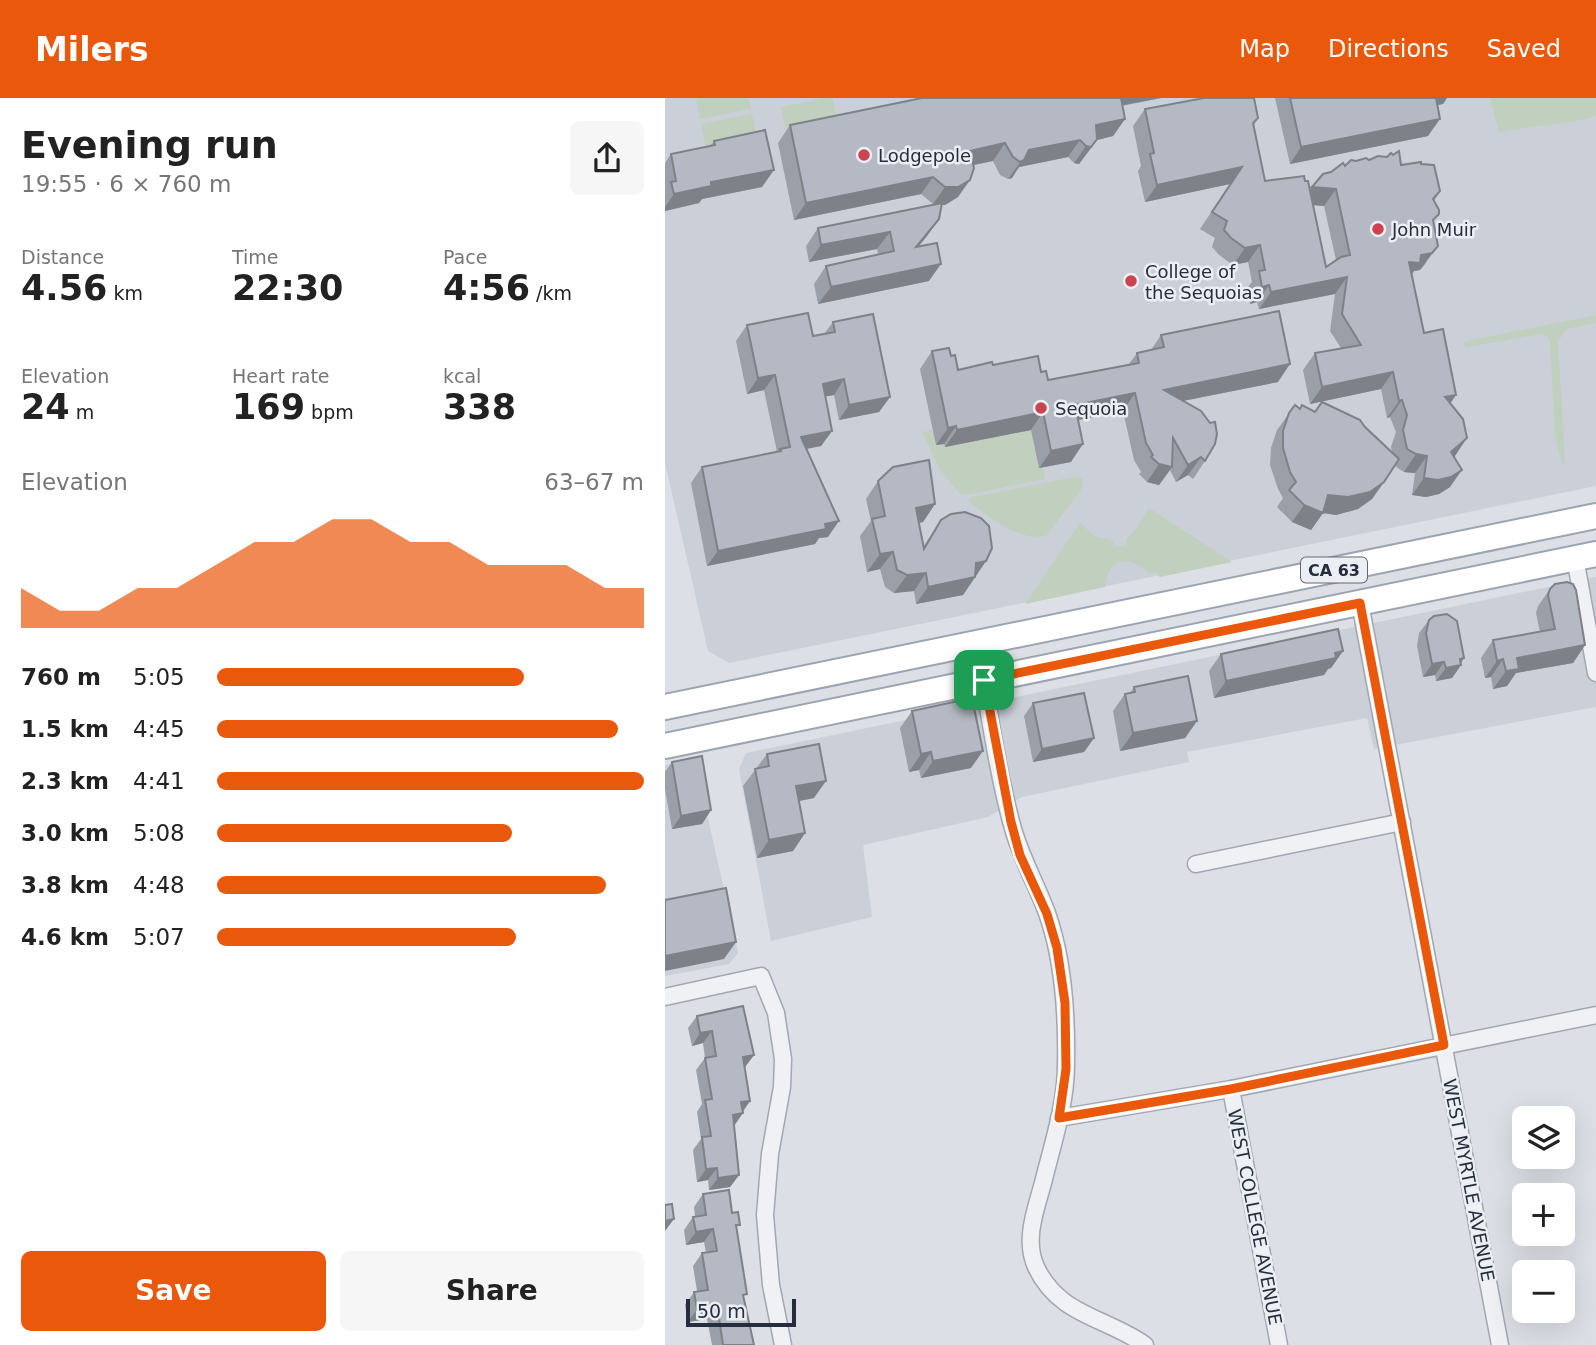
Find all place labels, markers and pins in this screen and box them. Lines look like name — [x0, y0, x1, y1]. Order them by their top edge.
place label: Lodgepole — [878, 145, 971, 166]
marker: Lodgepole — [856, 147, 872, 163]
place label: John Muir — [1391, 219, 1477, 240]
marker: John Muir — [1370, 221, 1386, 237]
place label: College of the Sequoias — [1145, 261, 1262, 303]
marker: College of the Sequoias — [1123, 273, 1139, 289]
place label: Sequoia — [1055, 398, 1127, 419]
marker: Sequoia — [1033, 400, 1049, 416]
pin — [954, 650, 1014, 710]

